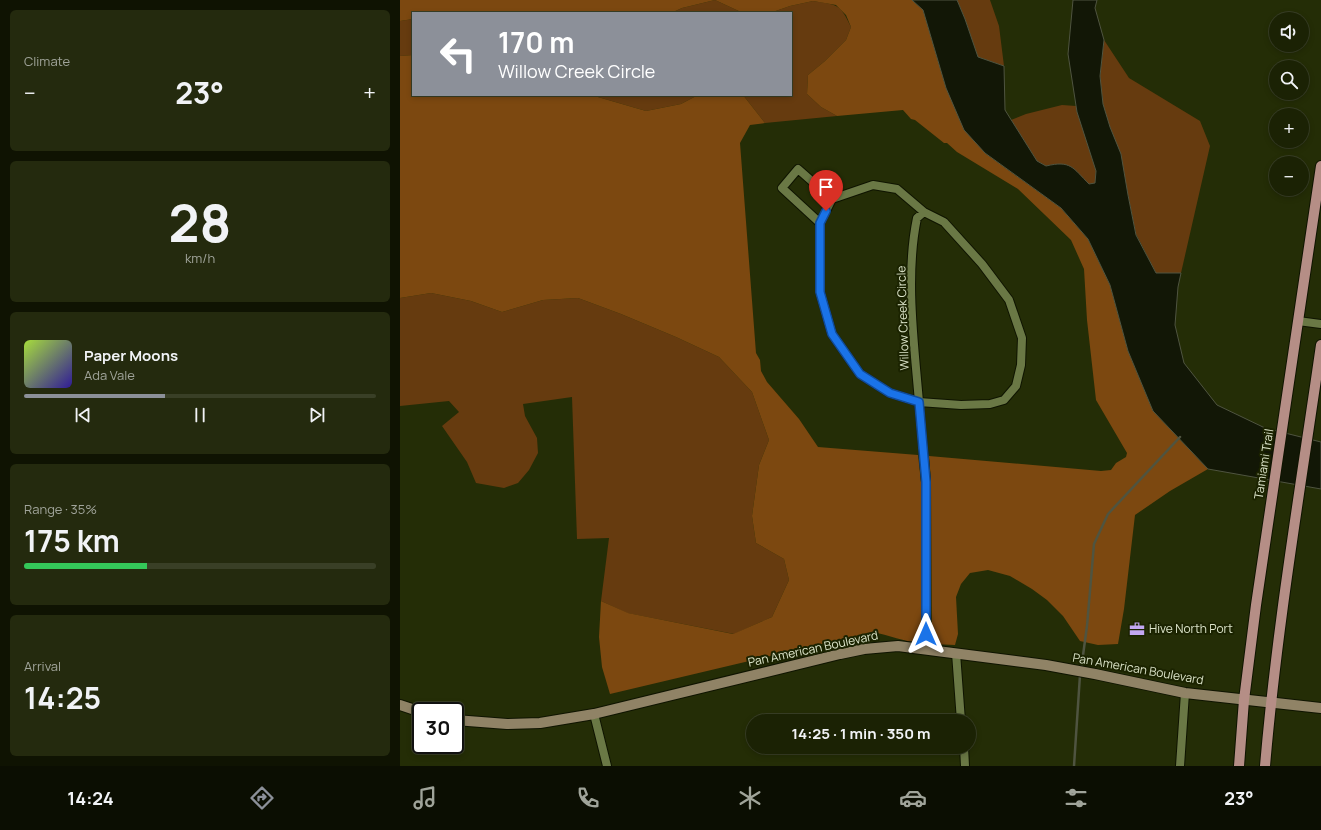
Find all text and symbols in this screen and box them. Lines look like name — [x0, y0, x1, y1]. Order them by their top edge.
map controls — [1269, 12, 1309, 196]
button: sound — [1269, 12, 1309, 52]
text: 170 m — [498, 23, 574, 61]
icon: left — [432, 28, 484, 80]
text: Climate — [24, 52, 70, 70]
text: Willow Creek Circle — [498, 59, 655, 83]
button: search — [1269, 60, 1309, 100]
text: 23° — [175, 72, 224, 113]
text: − — [24, 78, 36, 108]
text: + — [363, 78, 376, 108]
button: + — [1269, 108, 1309, 148]
button: − — [1269, 156, 1309, 196]
pin — [809, 170, 843, 211]
icon: arrive — [815, 176, 837, 198]
text: 28 — [169, 187, 231, 258]
text: km/h — [185, 249, 215, 267]
street label: Willow Creek Circle — [892, 265, 913, 371]
text: Paper Moons — [84, 345, 178, 366]
text: Ada Vale — [84, 366, 135, 384]
icon: previous — [72, 404, 94, 426]
icon: pause — [189, 404, 211, 426]
icon: next — [306, 404, 328, 426]
street label: Tamiami Trail — [1250, 428, 1277, 500]
text: Range · 35% — [24, 500, 97, 518]
text: 175 km — [24, 520, 120, 561]
position arrow — [905, 613, 947, 655]
office icon: Hive North Port — [1128, 620, 1146, 638]
place label: Hive North Port — [1149, 620, 1233, 637]
street label: Pan American Boulevard — [746, 626, 880, 671]
street label: Pan American Boulevard — [1071, 649, 1205, 688]
text: Arrival — [24, 657, 61, 675]
text: 14:25 — [24, 677, 101, 718]
speed limit sign: 30 — [412, 702, 464, 754]
text: 14:25 · 1 min · 350 m — [791, 723, 931, 744]
icon: directions — [248, 784, 276, 812]
icon: music — [411, 784, 439, 812]
icon: phone — [574, 784, 602, 812]
icon: climate — [736, 784, 764, 812]
icon: car — [899, 784, 927, 812]
icon: filters — [1062, 784, 1090, 812]
text: 14:24 — [67, 786, 114, 810]
text: 23° — [1224, 786, 1254, 810]

